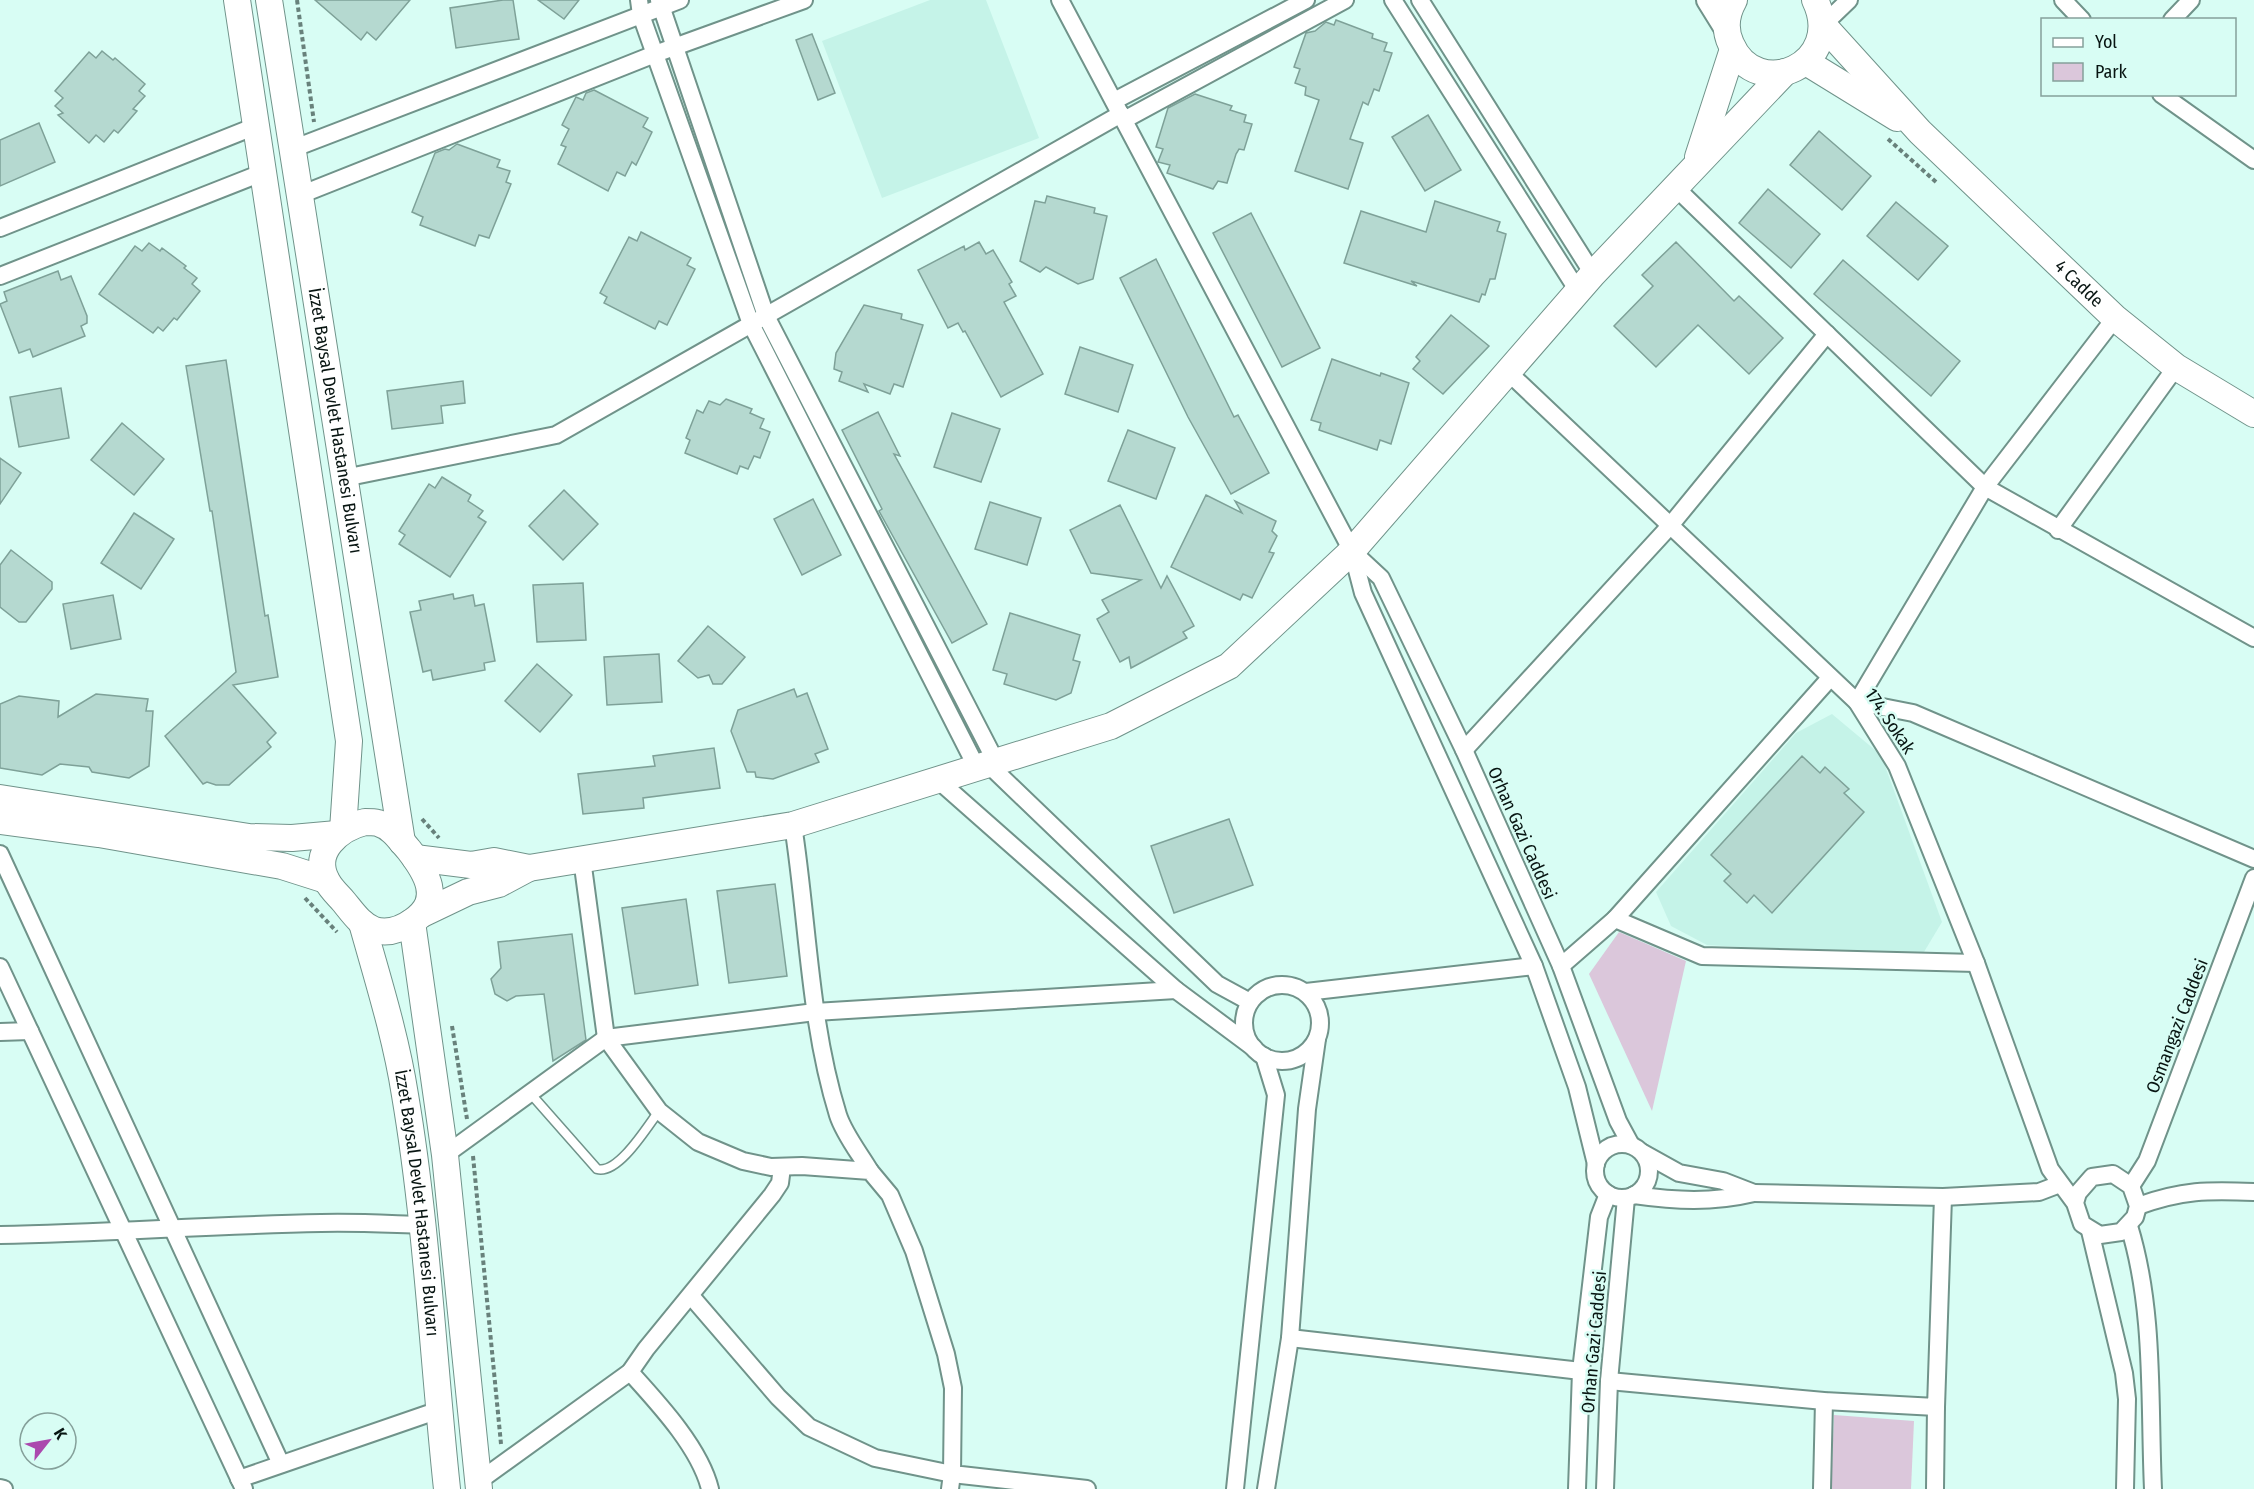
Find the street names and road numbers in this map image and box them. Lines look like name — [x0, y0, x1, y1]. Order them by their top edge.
street label: 4 Cadde — [2050, 255, 2108, 312]
street label: İzzet Baysal Devlet Hastanesi Bulvarı — [304, 286, 367, 555]
street label: 174. Sokak — [1860, 684, 1920, 758]
street label: Orhan Gazi Caddesi — [1483, 763, 1561, 903]
street label: Osmangazi Caddesi — [2141, 956, 2213, 1096]
street label: İzzet Baysal Devlet Hastanesi Bulvarı — [390, 1068, 444, 1337]
street label: Orhan Gazi Caddesi — [1577, 1270, 1611, 1414]

